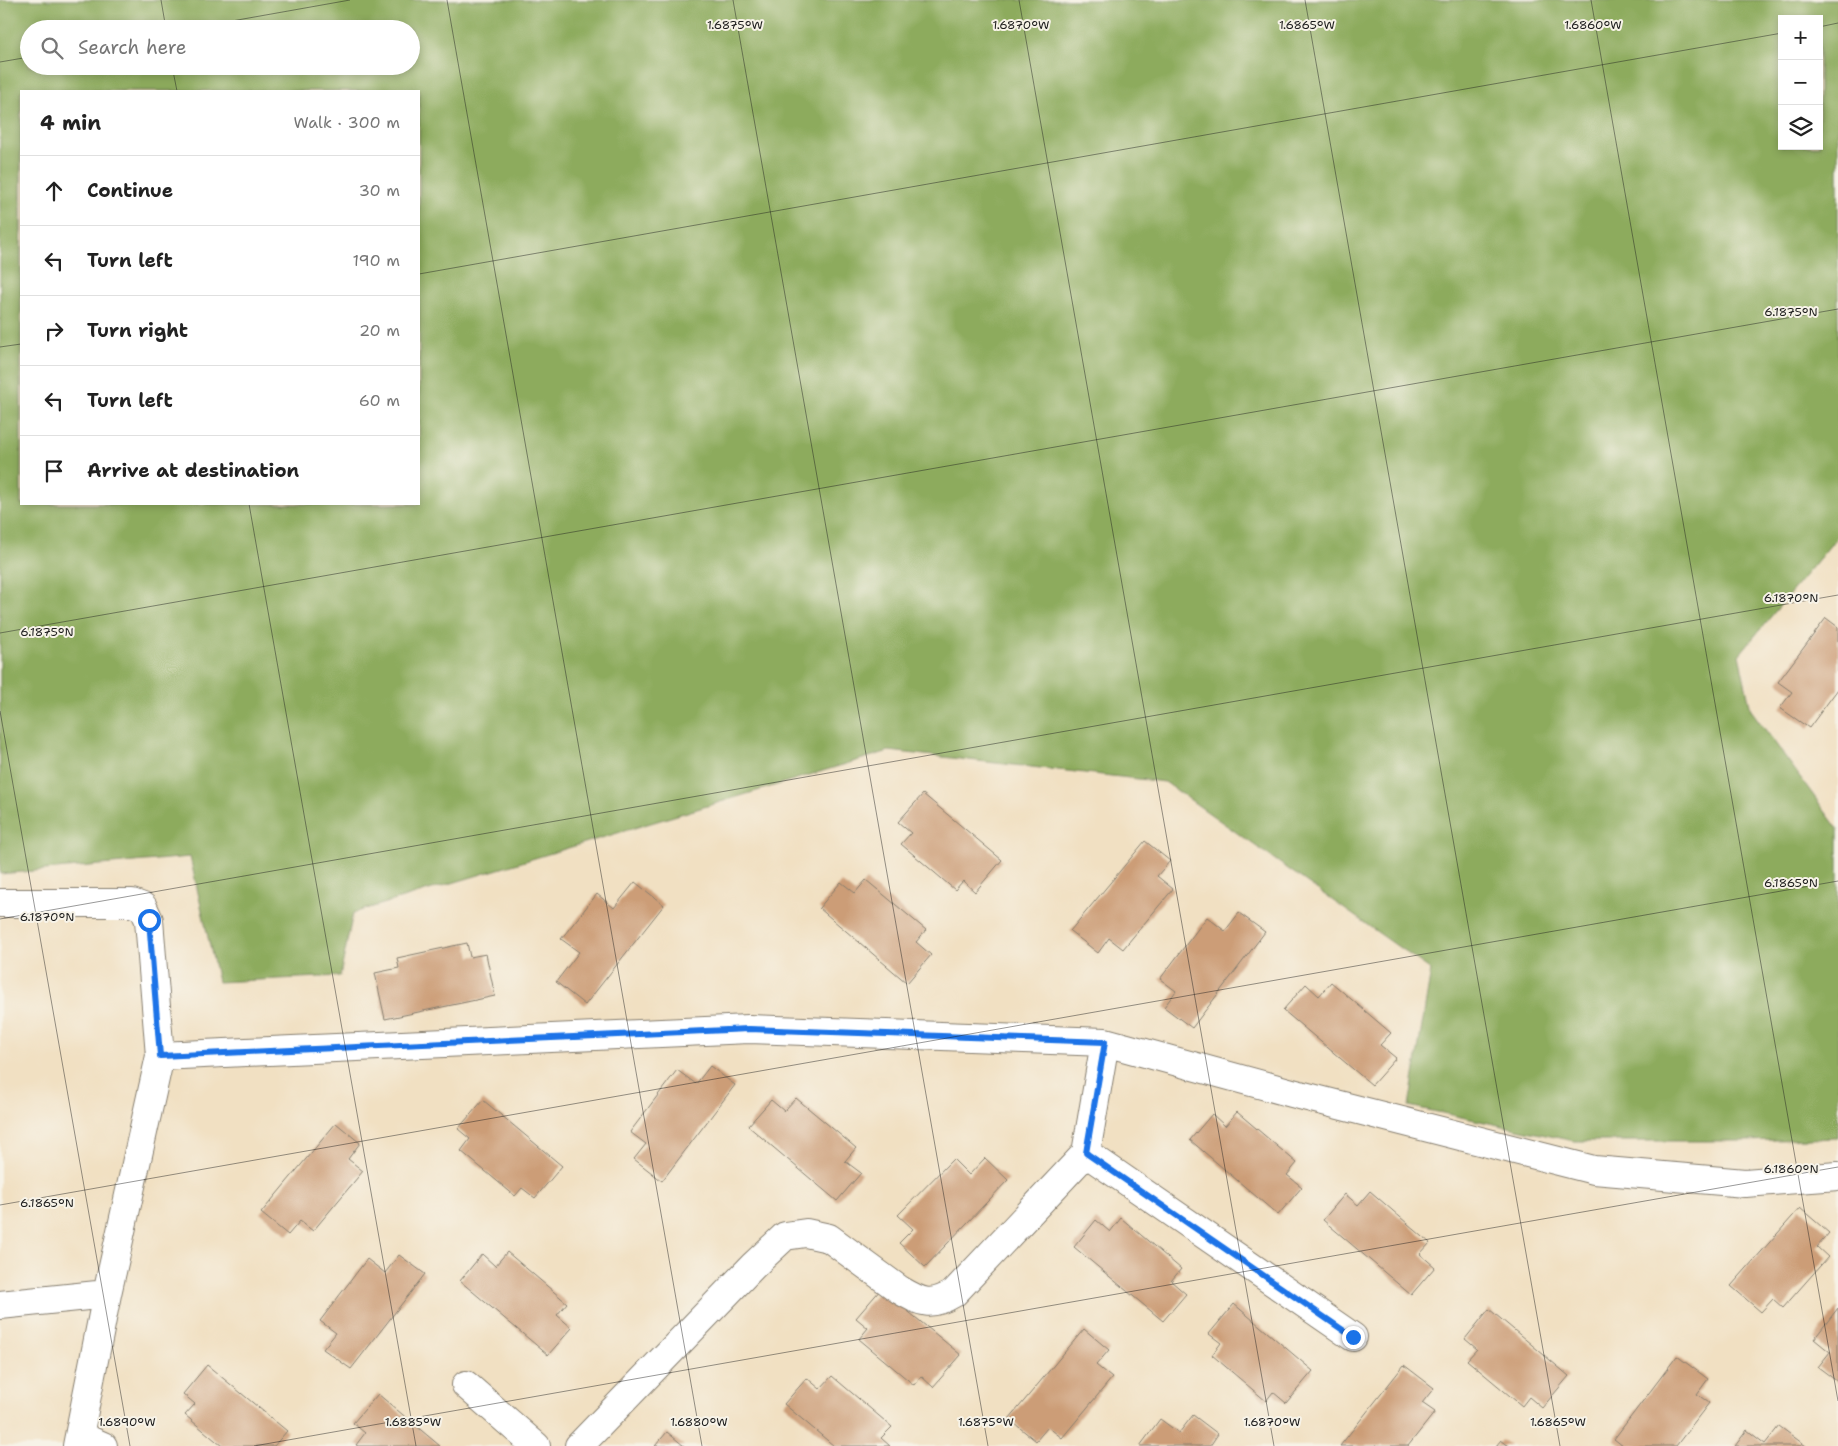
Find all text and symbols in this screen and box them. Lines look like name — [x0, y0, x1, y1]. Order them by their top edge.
map controls — [1778, 15, 1823, 150]
button: + — [1778, 15, 1823, 60]
text: 1.6875°W — [707, 17, 763, 33]
text: 1.6870°W — [992, 17, 1050, 33]
text: 1.6865°W — [1279, 17, 1335, 33]
text: 1.6860°W — [1564, 17, 1622, 33]
search box — [20, 20, 420, 75]
icon: search — [38, 34, 66, 62]
text: Search here — [78, 35, 187, 60]
button: − — [1778, 60, 1823, 105]
button: layers — [1778, 105, 1823, 150]
text: 4 min — [40, 109, 101, 137]
text: Walk · 300 m — [293, 112, 400, 133]
icon: ahead — [40, 177, 68, 205]
text: Continue — [87, 178, 173, 203]
text: 30 m — [359, 180, 400, 201]
icon: left — [40, 247, 68, 275]
text: Turn left — [87, 248, 173, 273]
text: 190 m — [353, 250, 400, 271]
text: 6.1875°N — [1764, 304, 1818, 320]
icon: right — [40, 317, 68, 345]
text: Turn right — [87, 318, 188, 343]
text: 20 m — [359, 320, 400, 341]
icon: left — [40, 387, 68, 415]
text: Turn left — [87, 388, 173, 413]
text: 60 m — [359, 390, 400, 411]
icon: arrive — [40, 457, 68, 485]
text: Arrive at destination — [87, 458, 299, 483]
text: 6.1870°N — [1764, 590, 1818, 606]
text: 6.1875°N — [20, 624, 74, 640]
text: 6.1865°N — [1764, 875, 1818, 891]
text: 6.1870°N — [20, 909, 74, 925]
route start — [138, 909, 161, 932]
text: 6.1860°N — [1763, 1161, 1819, 1177]
text: 6.1865°N — [20, 1195, 74, 1211]
route end — [1342, 1326, 1365, 1349]
text: 1.6890°W — [98, 1414, 156, 1430]
text: 1.6885°W — [385, 1414, 441, 1430]
text: 1.6880°W — [670, 1414, 728, 1430]
text: 1.6875°W — [958, 1414, 1014, 1430]
text: 1.6870°W — [1243, 1414, 1301, 1430]
text: 1.6865°W — [1530, 1414, 1586, 1430]

